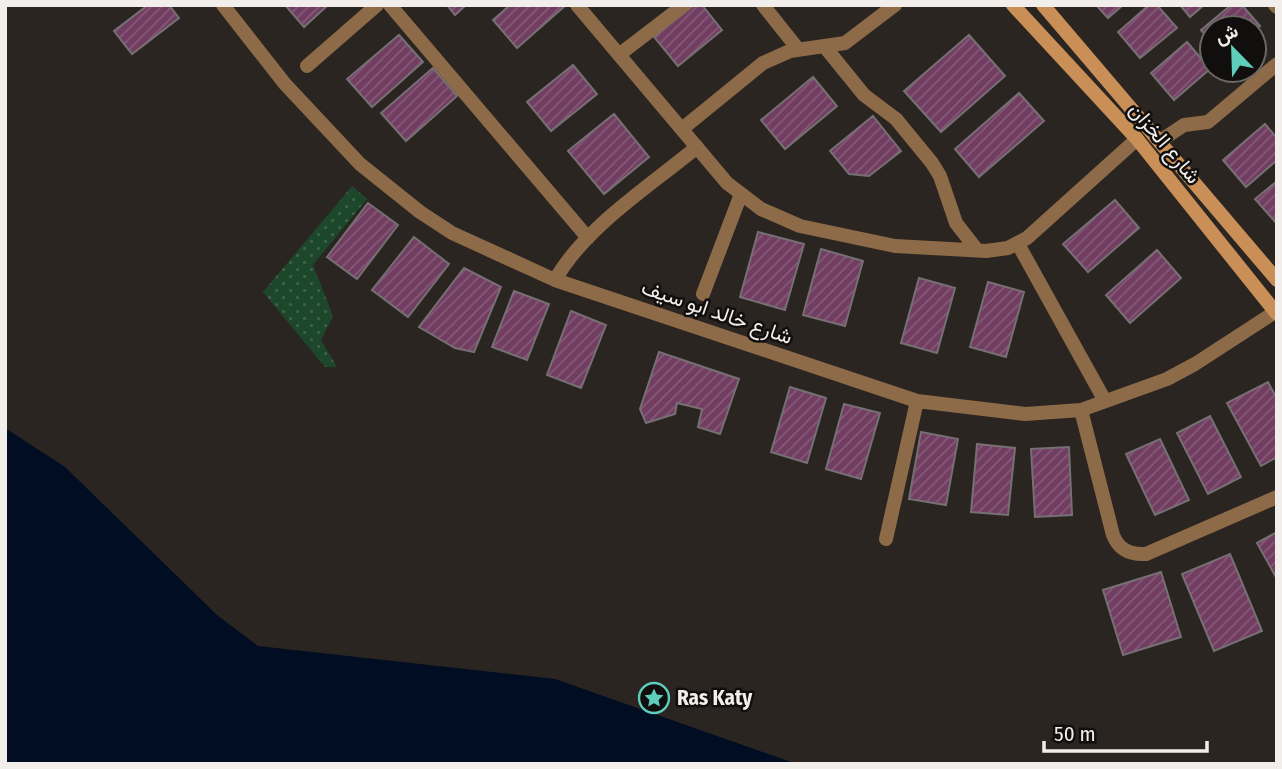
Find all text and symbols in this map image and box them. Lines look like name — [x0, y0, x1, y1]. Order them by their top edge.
north arrow — [1198, 14, 1268, 84]
text: ش — [1212, 19, 1242, 49]
street label: شارع الخزان — [1123, 97, 1207, 190]
street label: شارع خالد ابو سيف — [638, 274, 796, 351]
place icon: Ras Katy — [637, 681, 671, 715]
place label: Ras Katy — [677, 685, 753, 711]
scale bar — [1044, 710, 1207, 754]
text: 50 m — [1054, 721, 1096, 747]

